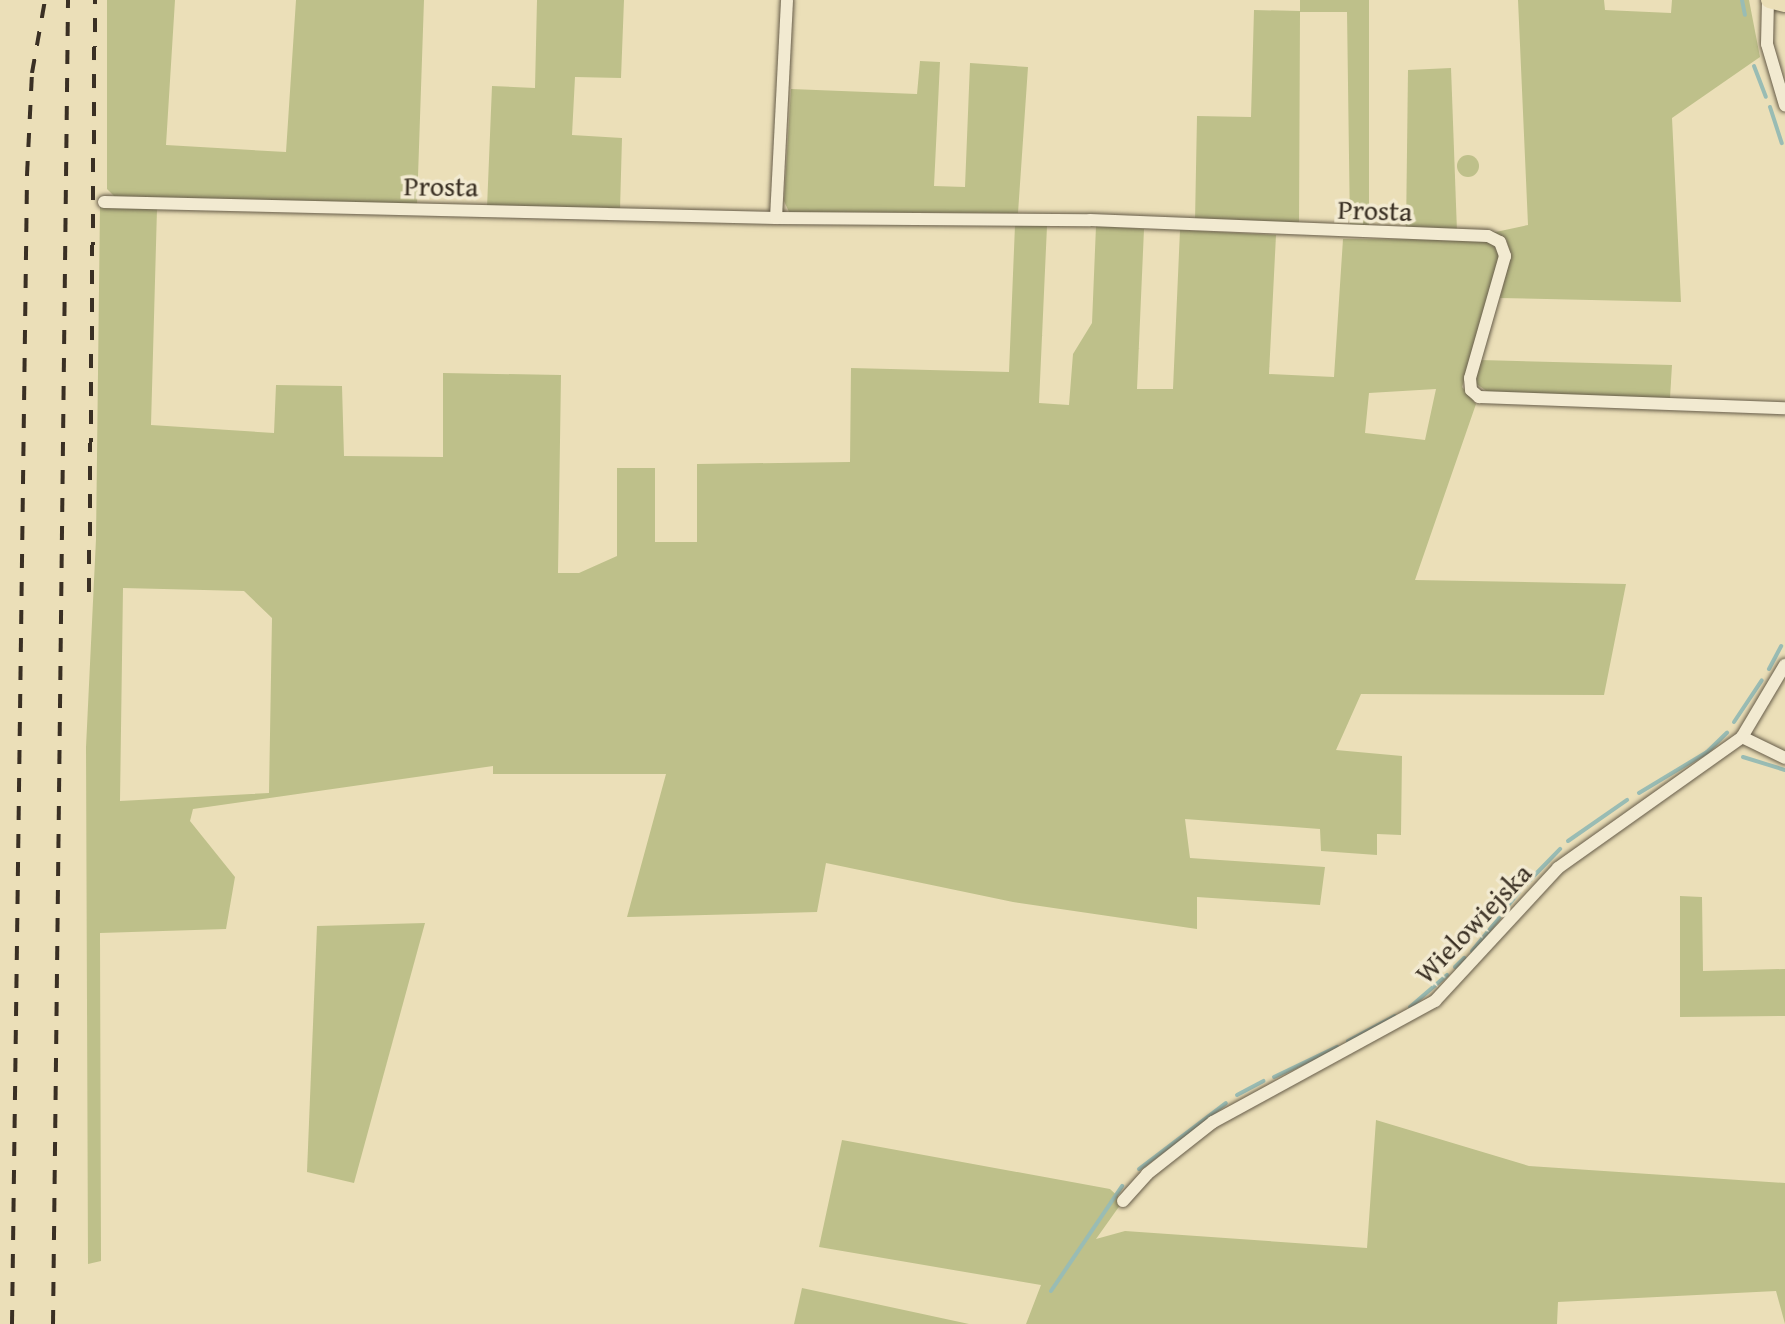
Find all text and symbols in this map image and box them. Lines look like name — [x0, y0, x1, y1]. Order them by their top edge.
street label: Prosta — [403, 169, 479, 203]
street label: Prosta — [1337, 192, 1413, 228]
street label: Wielowiejska — [1408, 856, 1538, 990]

